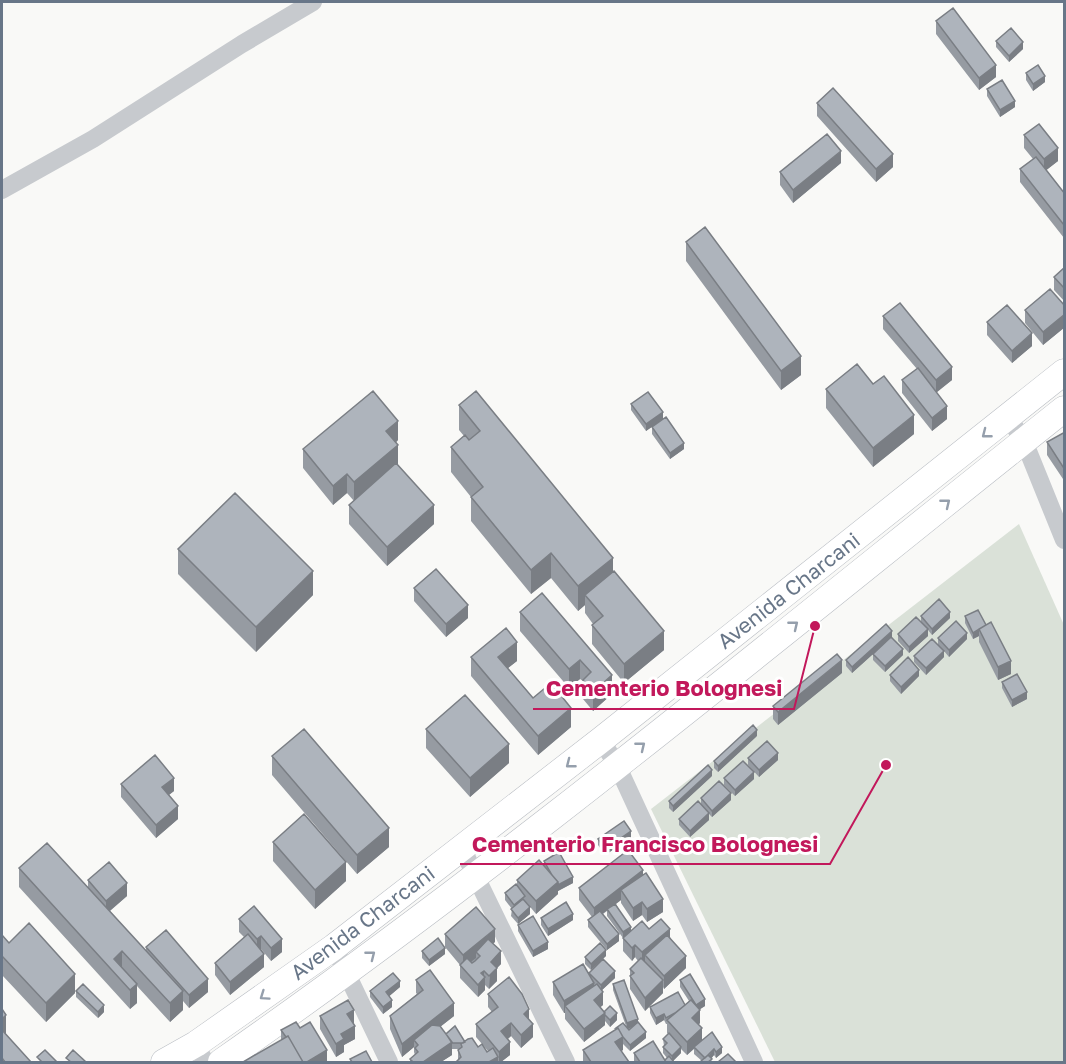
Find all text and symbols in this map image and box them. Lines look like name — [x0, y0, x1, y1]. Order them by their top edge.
one-way arrow — [982, 427, 993, 438]
one-way arrow — [940, 500, 951, 511]
street label: Avenida Charcani — [712, 526, 865, 654]
one-way arrow — [787, 621, 798, 632]
callout: Cementerio Bolognesi — [533, 669, 794, 709]
text: Cementerio Bolognesi — [546, 674, 782, 701]
one-way arrow — [635, 742, 646, 753]
one-way arrow — [565, 757, 576, 768]
callout: Cementerio Francisco Bolognesi — [460, 824, 830, 864]
text: Cementerio Francisco Bolognesi — [472, 830, 818, 857]
street label: Avenida Charcani — [285, 860, 440, 985]
one-way arrow — [364, 952, 375, 963]
one-way arrow — [259, 989, 270, 1000]

